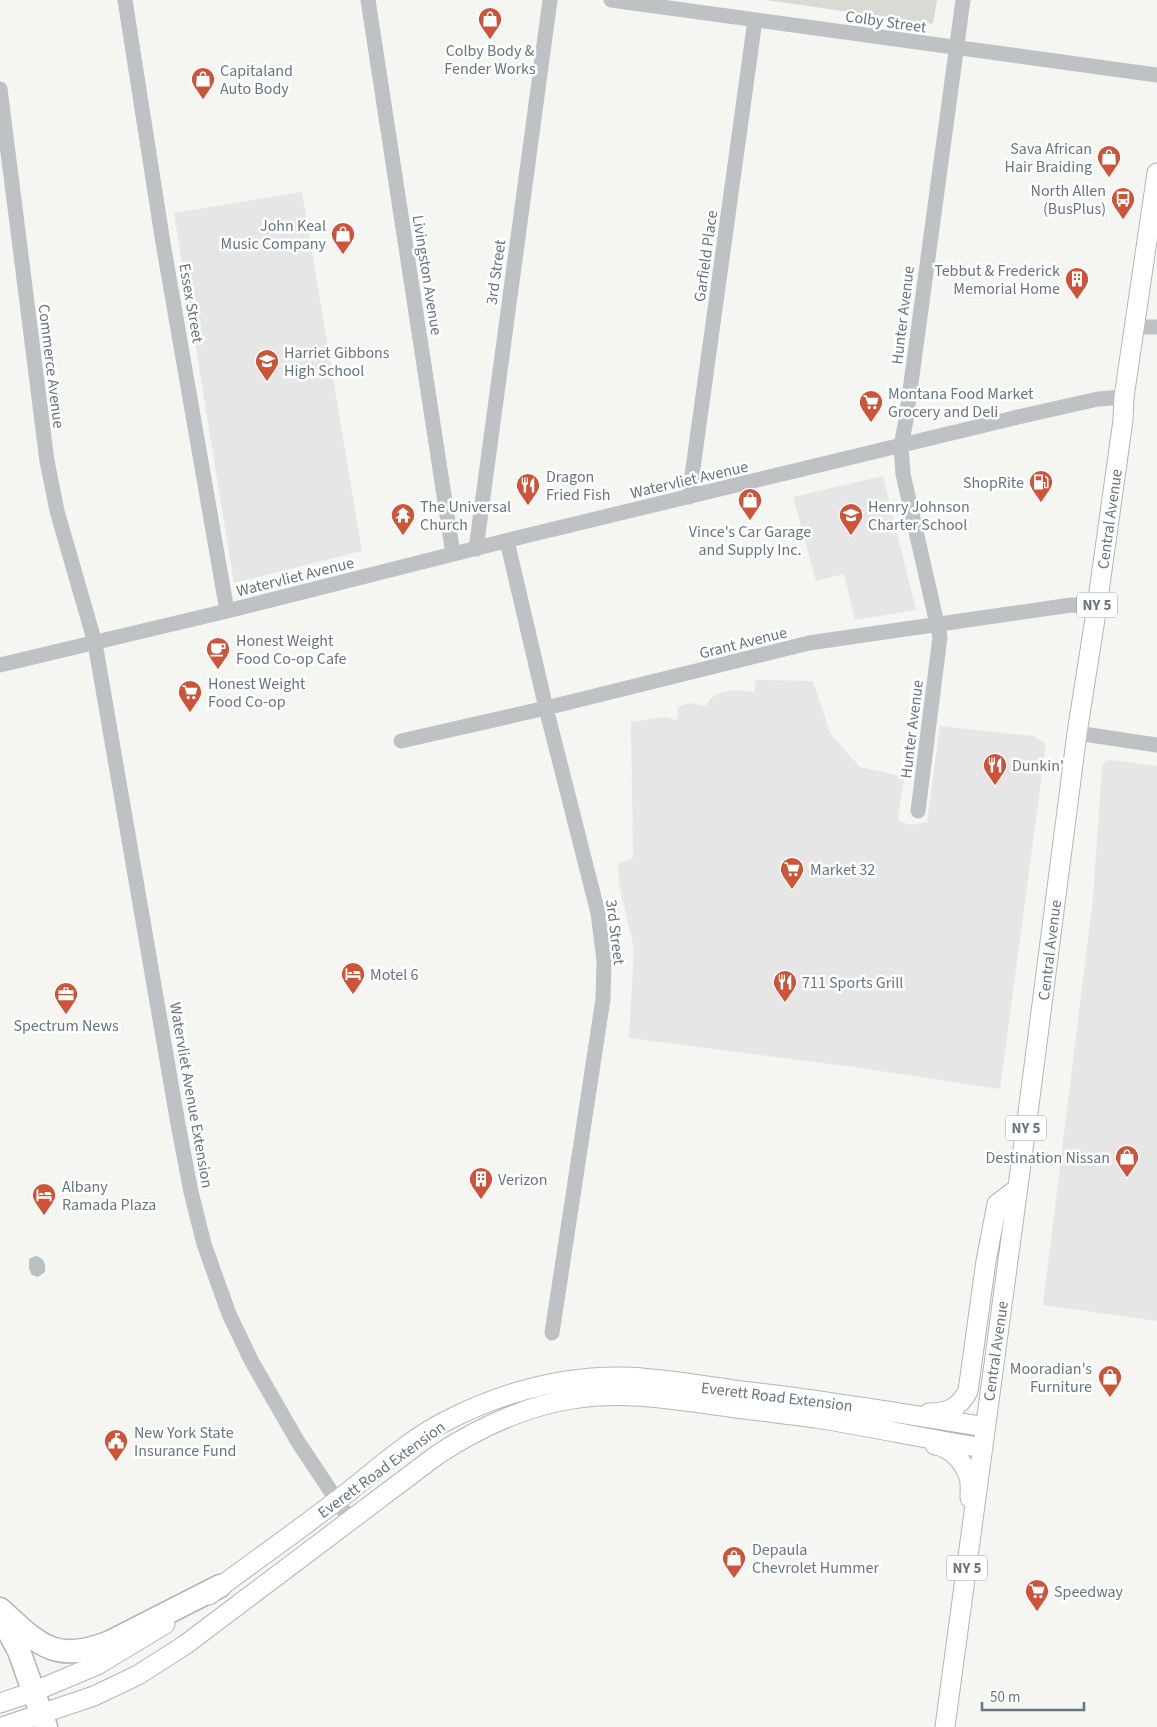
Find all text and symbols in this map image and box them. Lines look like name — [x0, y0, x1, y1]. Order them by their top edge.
street label: Colby Street — [844, 5, 928, 39]
shop icon: Colby Body & Fender Works — [477, 6, 503, 40]
place label: Colby Body & Fender Works — [444, 40, 536, 80]
place label: Capitaland Auto Body — [220, 60, 293, 100]
shop icon: Capitaland Auto Body — [190, 66, 216, 100]
place label: Sava African Hair Braiding — [1005, 138, 1092, 178]
shop icon: Sava African Hair Braiding — [1096, 144, 1122, 178]
place label: North Allen (BusPlus) — [1031, 180, 1106, 220]
bus stop icon: North Allen (BusPlus) — [1110, 186, 1136, 220]
street label: Garfield Place — [689, 209, 723, 303]
street label: Livingston Avenue — [407, 213, 447, 337]
place label: John Keal Music Company — [221, 215, 327, 255]
shop icon: John Keal Music Company — [330, 221, 356, 255]
street label: 3rd Street — [481, 238, 512, 306]
place label: Tebbut & Frederick Memorial Home — [934, 260, 1060, 300]
street label: Essex Street — [173, 262, 209, 345]
street label: Hunter Avenue — [886, 265, 920, 366]
building icon: Tebbut & Frederick Memorial Home — [1064, 266, 1090, 300]
street label: Commerce Avenue — [32, 303, 70, 430]
place label: Harriet Gibbons High School — [284, 342, 390, 382]
school or university icon: Harriet Gibbons High School — [254, 348, 280, 382]
place label: Montana Food Market Grocery and Deli — [888, 383, 1034, 423]
supermarket icon: Montana Food Market Grocery and Deli — [858, 389, 884, 423]
street label: Watervliet Avenue — [628, 456, 750, 504]
place label: Dragon Fried Fish — [546, 466, 610, 506]
street label: Central Avenue — [1092, 468, 1128, 571]
fuel station icon: ShopRite — [1028, 469, 1054, 503]
restaurant icon: Dragon Fried Fish — [515, 472, 541, 506]
place label: ShopRite — [963, 472, 1024, 494]
shop icon: Vince's Car Garage and Supply Inc. — [737, 487, 763, 521]
place label: The Universal Church — [420, 496, 511, 536]
place label: Henry Johnson Charter School — [868, 496, 970, 536]
temple icon: The Universal Church — [390, 502, 416, 536]
school or university icon: Henry Johnson Charter School — [838, 502, 864, 536]
place label: Vince's Car Garage and Supply Inc. — [689, 521, 811, 561]
street label: Watervliet Avenue — [234, 552, 356, 602]
road number: NY 5 — [1077, 592, 1117, 618]
street label: Grant Avenue — [697, 621, 790, 665]
place label: Honest Weight Food Co-op Cafe — [236, 630, 346, 670]
cafe icon: Honest Weight Food Co-op Cafe — [205, 636, 231, 670]
place label: Honest Weight Food Co-op — [208, 673, 306, 713]
supermarket icon: Honest Weight Food Co-op — [177, 679, 203, 713]
street label: Hunter Avenue — [895, 679, 929, 780]
restaurant icon: Dunkin' — [982, 752, 1008, 786]
place label: Dunkin' — [1012, 755, 1064, 777]
supermarket icon: Market 32 — [779, 856, 805, 890]
place label: Market 32 — [810, 859, 875, 881]
street label: 3rd Street — [600, 898, 630, 967]
street label: Central Avenue — [1033, 899, 1067, 1002]
hotel icon: Motel 6 — [340, 961, 366, 995]
place label: Motel 6 — [370, 964, 418, 986]
restaurant icon: 711 Sports Grill — [772, 969, 798, 1003]
place label: 711 Sports Grill — [802, 972, 903, 994]
office icon: Spectrum News — [53, 981, 79, 1015]
street label: Watervliet Avenue Extension — [164, 1001, 218, 1190]
place label: Spectrum News — [13, 1015, 119, 1037]
road number: NY 5 — [1006, 1116, 1046, 1140]
shop icon: Destination Nissan — [1114, 1144, 1140, 1178]
place label: Destination Nissan — [985, 1147, 1110, 1169]
building icon: Verizon — [468, 1166, 494, 1200]
place label: Verizon — [498, 1169, 548, 1191]
place label: Albany Ramada Plaza — [62, 1176, 156, 1216]
hotel icon: Albany Ramada Plaza — [31, 1182, 57, 1216]
street label: Central Avenue — [978, 1300, 1014, 1403]
place label: Mooradian's Furniture — [1010, 1358, 1092, 1398]
shop icon: Mooradian's Furniture — [1097, 1364, 1123, 1398]
street label: Everett Road Extension — [700, 1377, 854, 1417]
street label: Everett Road Extension — [313, 1416, 450, 1524]
place label: New York State Insurance Fund — [134, 1422, 236, 1462]
public building icon: New York State Insurance Fund — [103, 1428, 129, 1462]
place label: Depaula Chevrolet Hummer — [752, 1539, 879, 1579]
shop icon: Depaula Chevrolet Hummer — [721, 1545, 747, 1579]
road number: NY 5 — [947, 1556, 987, 1580]
supermarket icon: Speedway — [1024, 1578, 1050, 1612]
place label: Speedway — [1054, 1581, 1124, 1603]
scale bar — [982, 1680, 1084, 1712]
text: 50 m — [990, 1687, 1020, 1708]

